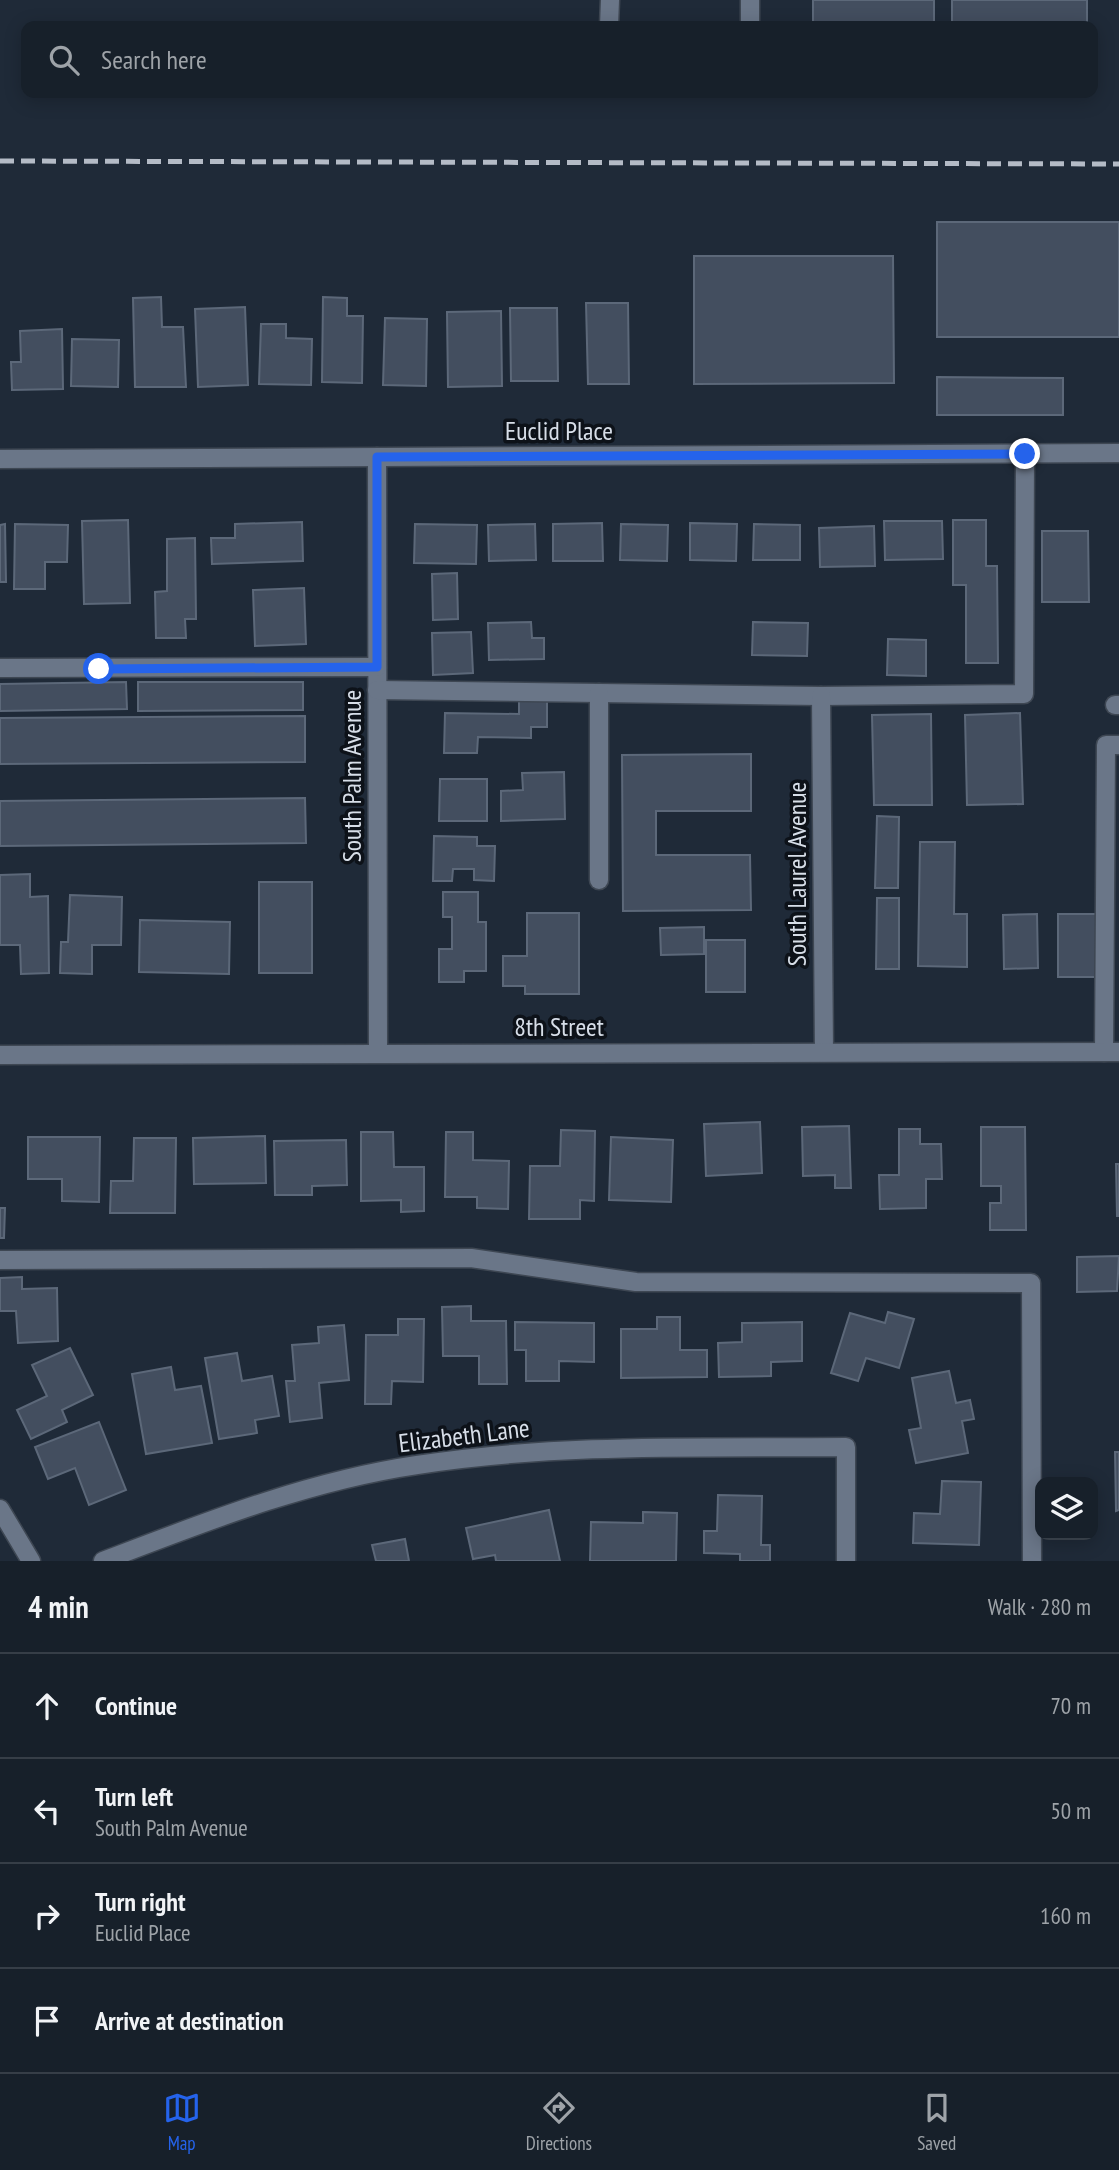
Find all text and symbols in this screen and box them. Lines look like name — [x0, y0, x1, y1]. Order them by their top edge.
search box — [21, 21, 1098, 98]
icon: search — [45, 41, 83, 79]
text: Search here — [101, 43, 207, 76]
street label: Euclid Place — [505, 414, 613, 447]
route end — [1009, 438, 1040, 469]
route start — [83, 653, 114, 684]
street label: South Palm Avenue — [335, 690, 368, 862]
street label: South Laurel Avenue — [780, 782, 813, 966]
street label: 8th Street — [514, 1010, 604, 1043]
street label: Elizabeth Lane — [397, 1411, 531, 1459]
map controls — [1035, 1477, 1098, 1540]
button: layers — [1035, 1477, 1098, 1540]
text: 4 min — [28, 1587, 89, 1626]
text: Walk · 280 m — [988, 1592, 1091, 1621]
icon: ahead — [28, 1687, 66, 1725]
text: Continue — [95, 1689, 177, 1722]
text: 70 m — [1050, 1691, 1091, 1720]
text: Turn left — [95, 1780, 173, 1813]
icon: left — [28, 1792, 66, 1830]
text: 50 m — [1050, 1796, 1091, 1825]
text: South Palm Avenue — [95, 1813, 248, 1842]
text: Turn right — [95, 1885, 186, 1918]
icon: right — [28, 1897, 66, 1935]
text: 160 m — [1040, 1901, 1091, 1930]
text: Euclid Place — [95, 1918, 190, 1947]
icon: arrive — [28, 2002, 66, 2040]
text: Arrive at destination — [95, 2004, 284, 2037]
tab: Map — [163, 2089, 201, 2155]
tab: Directions — [526, 2089, 592, 2155]
tab: Saved — [917, 2089, 956, 2155]

